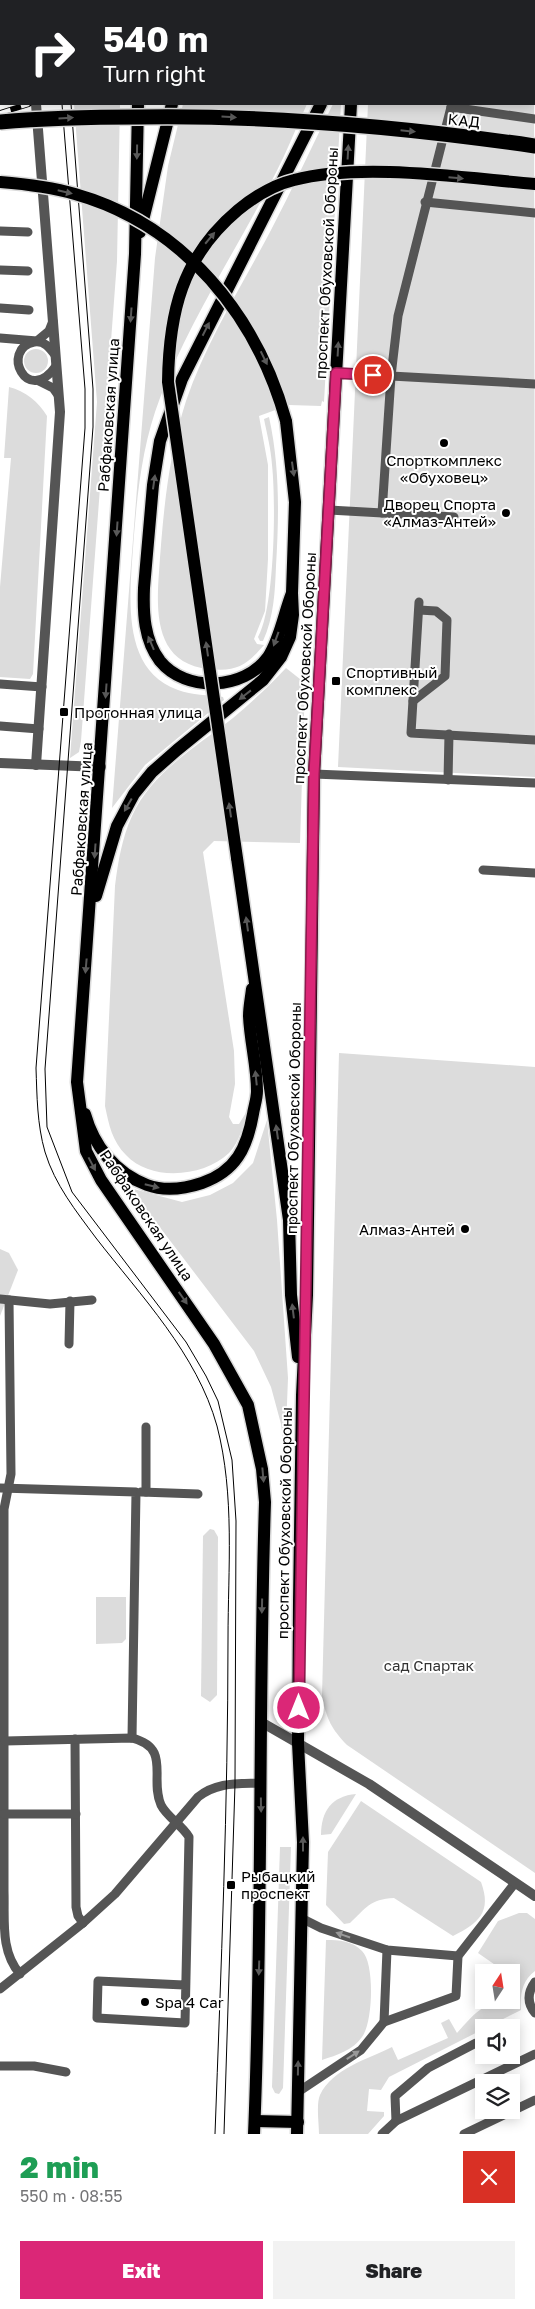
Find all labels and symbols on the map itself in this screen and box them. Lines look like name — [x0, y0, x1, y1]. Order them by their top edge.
street label: КАД — [447, 109, 481, 131]
one-way arrow — [58, 114, 74, 122]
one-way arrow — [221, 114, 237, 122]
one-way arrow — [400, 127, 416, 135]
one-way arrow — [345, 144, 353, 160]
one-way arrow — [133, 145, 141, 161]
street label: проспект Обуховской Обороны — [311, 147, 341, 379]
one-way arrow — [448, 174, 464, 182]
one-way arrow — [58, 188, 73, 196]
one-way arrow — [204, 232, 216, 244]
one-way arrow — [127, 307, 135, 323]
one-way arrow — [202, 322, 210, 336]
street label: Рабфаковская улица — [94, 338, 122, 492]
one-way arrow — [334, 341, 342, 357]
one-way arrow — [260, 351, 268, 365]
pin — [352, 354, 394, 396]
marker: Спорткомплекс «Обуховец» — [438, 437, 450, 449]
place label: Спорткомплекс «Обуховец» — [386, 451, 502, 486]
one-way arrow — [289, 462, 297, 478]
one-way arrow — [150, 473, 158, 489]
place label: Дворец Спорта «Алмаз-Антей» — [383, 495, 496, 530]
marker: Дворец Спорта «Алмаз-Антей» — [500, 507, 512, 519]
one-way arrow — [112, 522, 120, 538]
street label: проспект Обуховской Обороны — [289, 552, 319, 784]
one-way arrow — [272, 632, 280, 647]
one-way arrow — [146, 636, 154, 650]
one-way arrow — [203, 641, 211, 657]
place label: Спортивный комплекс — [346, 663, 438, 698]
marker: Спортивный комплекс — [330, 675, 342, 687]
one-way arrow — [101, 684, 109, 700]
one-way arrow — [239, 689, 252, 700]
place label: Прогонная улица — [74, 703, 202, 721]
marker: Прогонная улица — [58, 706, 70, 718]
street label: Рабфаковская улица — [67, 742, 95, 896]
one-way arrow — [123, 799, 132, 812]
one-way arrow — [226, 801, 234, 817]
one-way arrow — [90, 843, 98, 859]
one-way arrow — [243, 916, 251, 932]
one-way arrow — [82, 958, 90, 974]
street label: проспект Обуховской Обороны — [282, 1002, 304, 1234]
one-way arrow — [252, 1069, 260, 1085]
one-way arrow — [273, 1124, 281, 1140]
street label: Рабфаковская улица — [96, 1146, 198, 1284]
one-way arrow — [88, 1156, 96, 1171]
one-way arrow — [144, 1182, 159, 1190]
place label: Алмаз-Антей — [359, 1220, 455, 1238]
marker: Алмаз-Антей — [459, 1223, 471, 1235]
one-way arrow — [178, 1292, 188, 1305]
one-way arrow — [289, 1303, 297, 1319]
street label: проспект Обуховской Обороны — [273, 1407, 295, 1639]
one-way arrow — [259, 1467, 267, 1483]
one-way arrow — [258, 1598, 266, 1614]
park label: сад Спартак — [384, 1656, 475, 1674]
position arrow — [272, 1681, 324, 1733]
one-way arrow — [257, 1798, 265, 1814]
one-way arrow — [299, 1836, 307, 1852]
place label: Рыбацкий проспект — [241, 1867, 315, 1902]
marker: Рыбацкий проспект — [225, 1879, 237, 1891]
one-way arrow — [336, 1931, 351, 1939]
one-way arrow — [255, 1960, 263, 1976]
north arrow — [475, 1964, 520, 2009]
place label: Spa 4 Car — [155, 1993, 224, 2011]
marker: Spa 4 Car — [139, 1996, 151, 2008]
one-way arrow — [346, 2051, 360, 2060]
one-way arrow — [295, 2060, 303, 2076]

